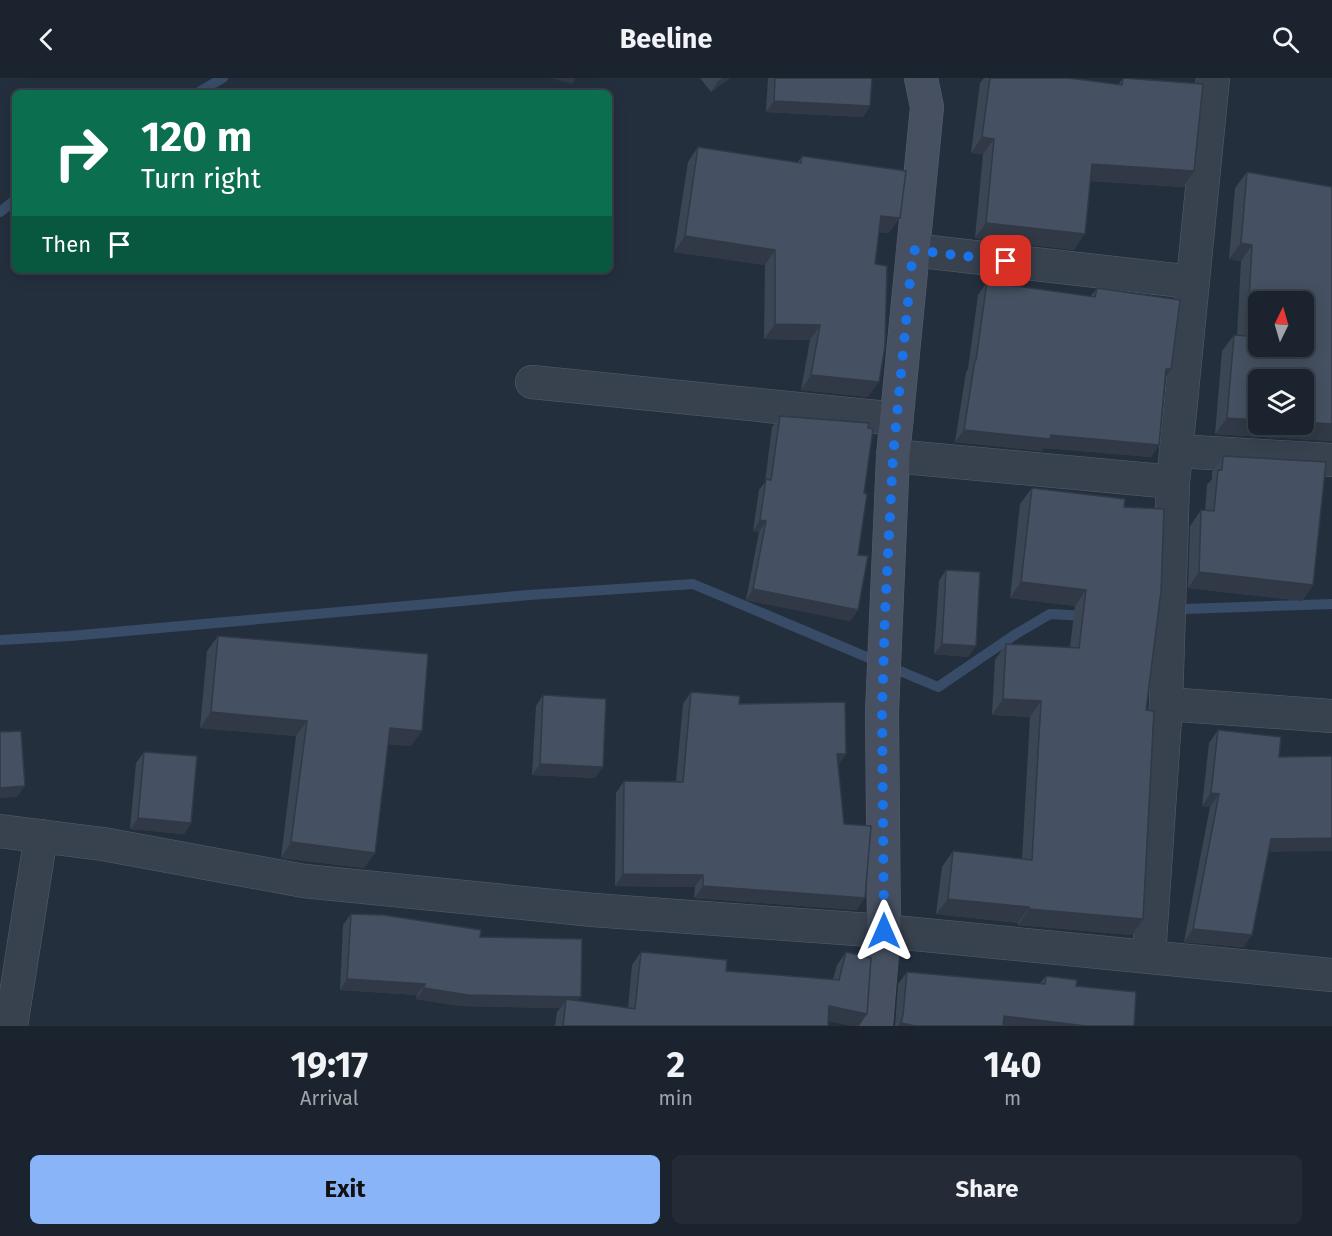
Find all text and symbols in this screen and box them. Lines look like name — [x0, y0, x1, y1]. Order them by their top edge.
icon: back — [30, 23, 63, 56]
text: Beeline — [620, 23, 712, 55]
icon: search — [1269, 23, 1302, 56]
text: 120 m — [141, 112, 252, 162]
icon: right — [42, 114, 120, 192]
text: Turn right — [141, 163, 261, 195]
icon: arrive — [103, 228, 136, 261]
text: Then — [42, 231, 91, 258]
pin — [980, 235, 1031, 286]
icon: arrive — [989, 244, 1022, 277]
north arrow — [1248, 291, 1314, 357]
map controls — [1248, 291, 1314, 435]
button: layers — [1248, 369, 1314, 435]
position arrow — [852, 899, 916, 963]
text: 19:17 — [290, 1043, 368, 1087]
text: 2 — [667, 1043, 685, 1087]
text: 140 — [983, 1043, 1042, 1087]
text: Arrival — [300, 1086, 359, 1110]
text: min — [659, 1086, 693, 1110]
text: m — [1004, 1086, 1021, 1110]
button: Exit — [30, 1155, 660, 1224]
button: Share — [672, 1155, 1302, 1224]

